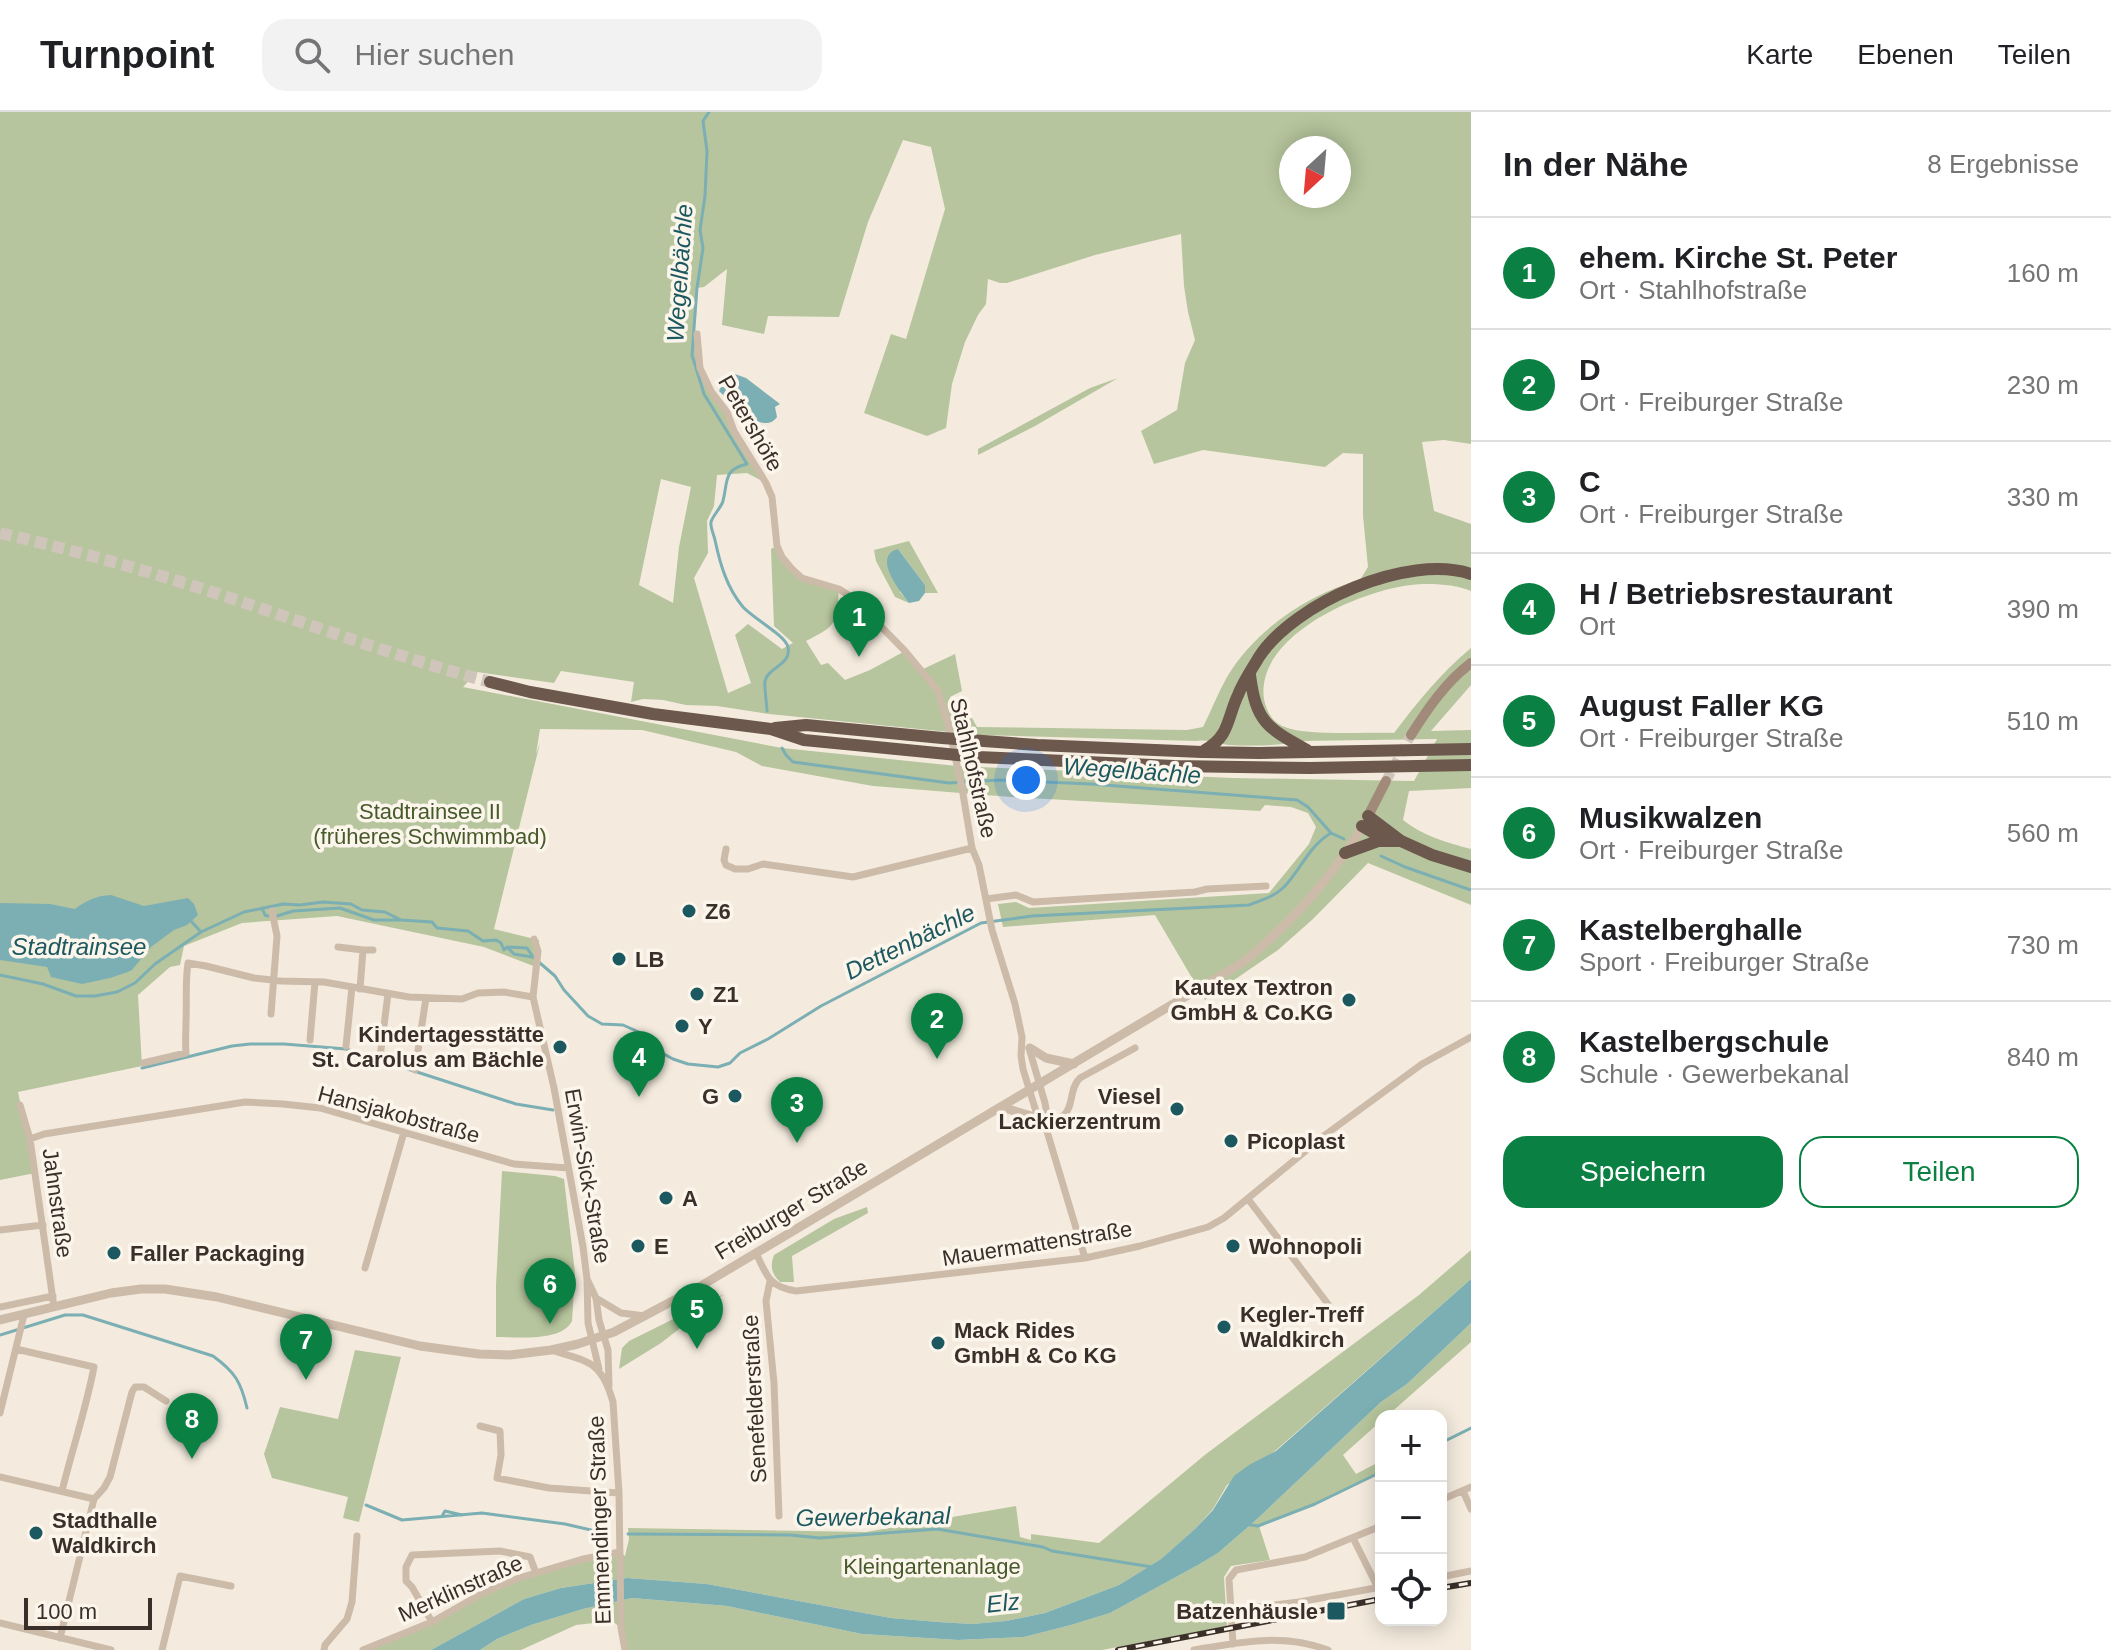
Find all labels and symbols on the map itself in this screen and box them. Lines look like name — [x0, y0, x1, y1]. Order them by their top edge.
north arrow — [1279, 136, 1351, 208]
water label: Wegelbächle — [661, 203, 698, 343]
street label: Petershöfe — [713, 371, 788, 476]
pin: 1 — [833, 591, 885, 657]
street label: Stahlhofstraße — [945, 696, 1002, 841]
water label: Wegelbächle — [1062, 752, 1202, 789]
your location — [1006, 760, 1046, 800]
park label: Stadtrainsee II (früheres Schwimmbad) — [313, 799, 547, 849]
water label: Dettenbächle — [840, 898, 979, 985]
place label: Z6 — [705, 899, 731, 924]
marker: Z6 — [680, 902, 698, 920]
water label: Stadtrainsee — [12, 933, 146, 960]
place label: LB — [635, 947, 664, 972]
marker: LB — [610, 950, 628, 968]
place label: Kautex Textron GmbH & Co.KG — [1170, 975, 1333, 1025]
place label: Z1 — [713, 982, 739, 1007]
marker: Z1 — [688, 985, 706, 1003]
marker: Kautex Textron GmbH & Co.KG — [1340, 991, 1358, 1009]
pin: 2 — [911, 993, 963, 1059]
place label: Y — [698, 1014, 713, 1039]
marker: Y — [673, 1017, 691, 1035]
place label: Kindertagesstätte St. Carolus am Bächle — [312, 1022, 544, 1072]
pin: 4 — [613, 1031, 665, 1097]
marker: Kindertagesstätte St. Carolus am Bächle — [551, 1038, 569, 1056]
pin: 3 — [771, 1077, 823, 1143]
street label: Hansjakobstraße — [315, 1081, 482, 1148]
place label: G — [702, 1084, 719, 1109]
place label: Viesel Lackierzentrum — [998, 1084, 1161, 1134]
street label: Erwin-Sick-Straße — [560, 1087, 615, 1266]
marker: G — [726, 1087, 744, 1105]
marker: Viesel Lackierzentrum — [1168, 1100, 1186, 1118]
place label: Picoplast — [1247, 1129, 1345, 1154]
marker: Picoplast — [1222, 1132, 1240, 1150]
street label: Jahnstraße — [37, 1147, 78, 1259]
street label: Freiburger Straße — [710, 1154, 872, 1265]
place label: A — [682, 1186, 698, 1211]
marker: A — [657, 1189, 675, 1207]
street label: Mauermattenstraße — [940, 1216, 1134, 1271]
place label: E — [654, 1234, 669, 1259]
place label: Wohnopoli — [1249, 1234, 1362, 1259]
marker: E — [629, 1237, 647, 1255]
marker: Wohnopoli — [1224, 1237, 1242, 1255]
place label: Faller Packaging — [130, 1241, 305, 1266]
marker: Faller Packaging — [105, 1244, 123, 1262]
pin: 6 — [524, 1258, 576, 1324]
pin: 5 — [671, 1283, 723, 1349]
place label: Kegler-Treff Waldkirch — [1240, 1302, 1364, 1352]
pin: 7 — [280, 1314, 332, 1380]
street label: Senefelderstraße — [738, 1314, 771, 1484]
place label: Mack Rides GmbH & Co KG — [954, 1318, 1117, 1368]
marker: Kegler-Treff Waldkirch — [1215, 1318, 1233, 1336]
marker: Mack Rides GmbH & Co KG — [929, 1334, 947, 1352]
pin: 8 — [166, 1393, 218, 1459]
street label: Emmendinger Straße — [583, 1415, 616, 1625]
water label: Gewerbekanal — [795, 1502, 951, 1531]
place label: Stadthalle Waldkirch — [52, 1508, 157, 1558]
marker: Stadthalle Waldkirch — [27, 1524, 45, 1542]
street label: Merklinstraße — [394, 1550, 526, 1627]
park label: Kleingartenanlage — [843, 1554, 1021, 1579]
water label: Elz — [985, 1587, 1021, 1618]
scale bar — [24, 1594, 152, 1630]
place label: Batzenhäusle — [1176, 1599, 1318, 1624]
marker: Batzenhäusle — [1325, 1600, 1347, 1622]

